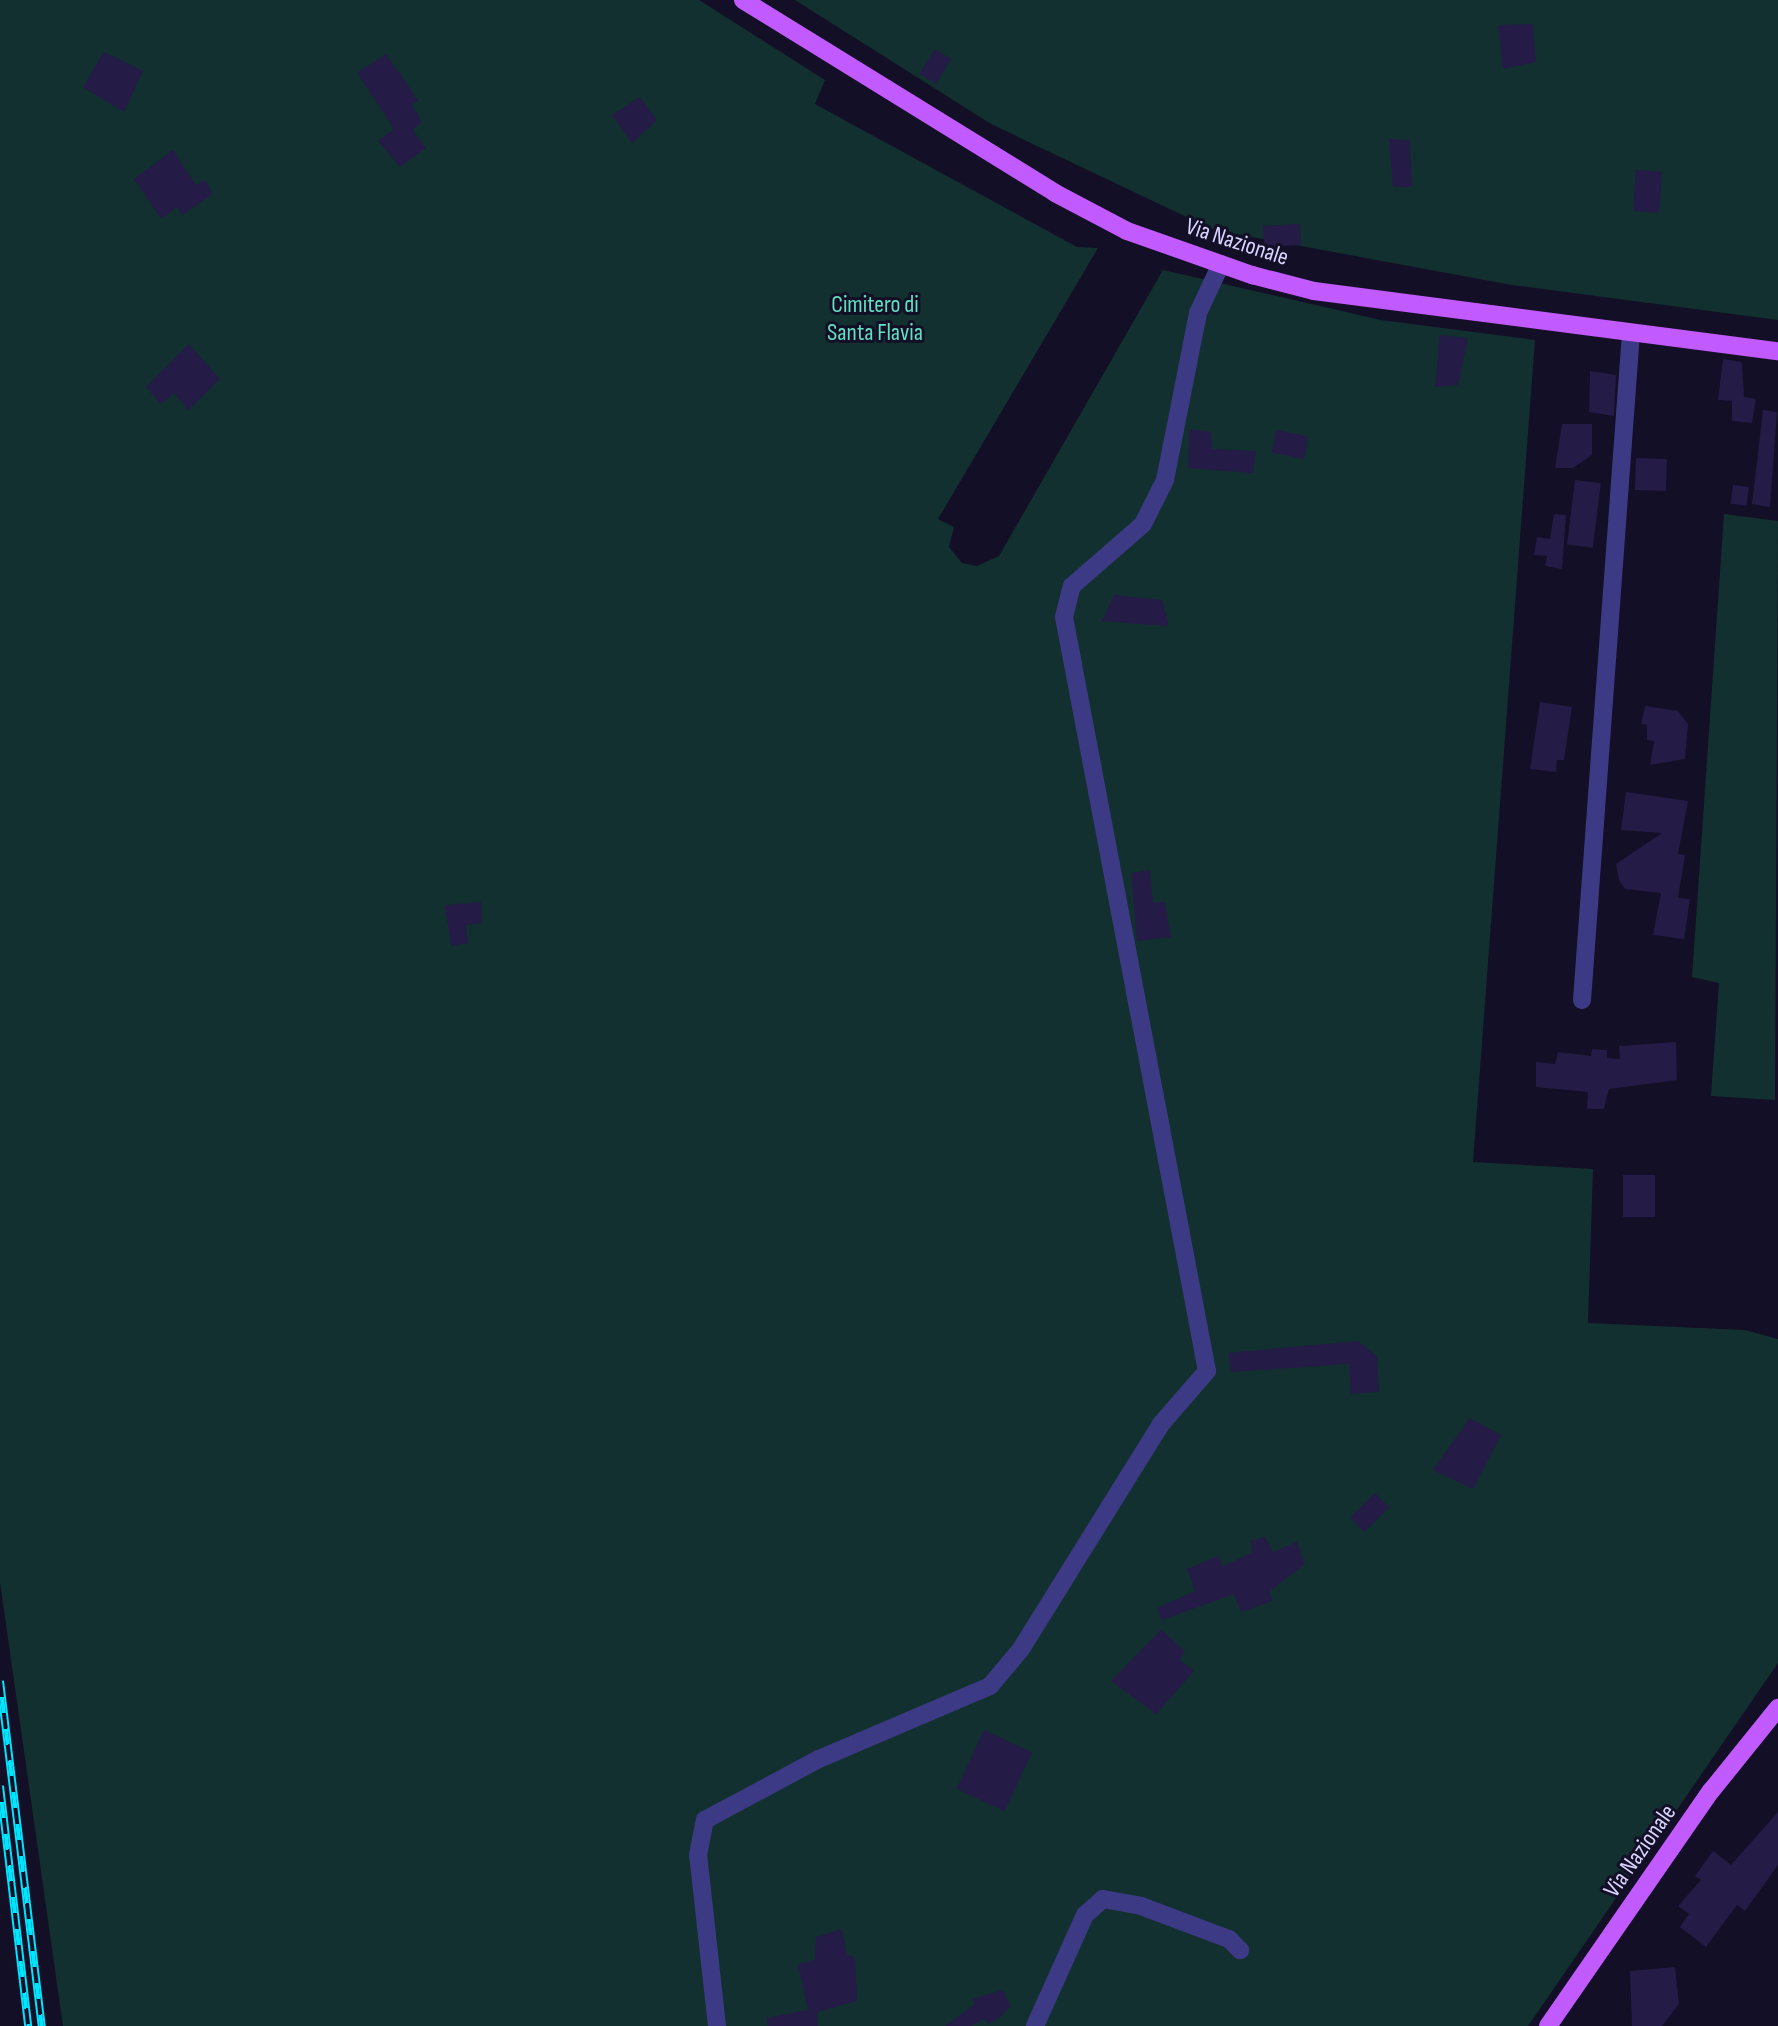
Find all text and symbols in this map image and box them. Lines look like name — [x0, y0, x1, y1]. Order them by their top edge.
street label: Via Nazionale — [1182, 212, 1292, 272]
park label: Cimitero di Santa Flavia — [827, 291, 923, 347]
street label: Via Nazionale — [1598, 1799, 1682, 1903]

